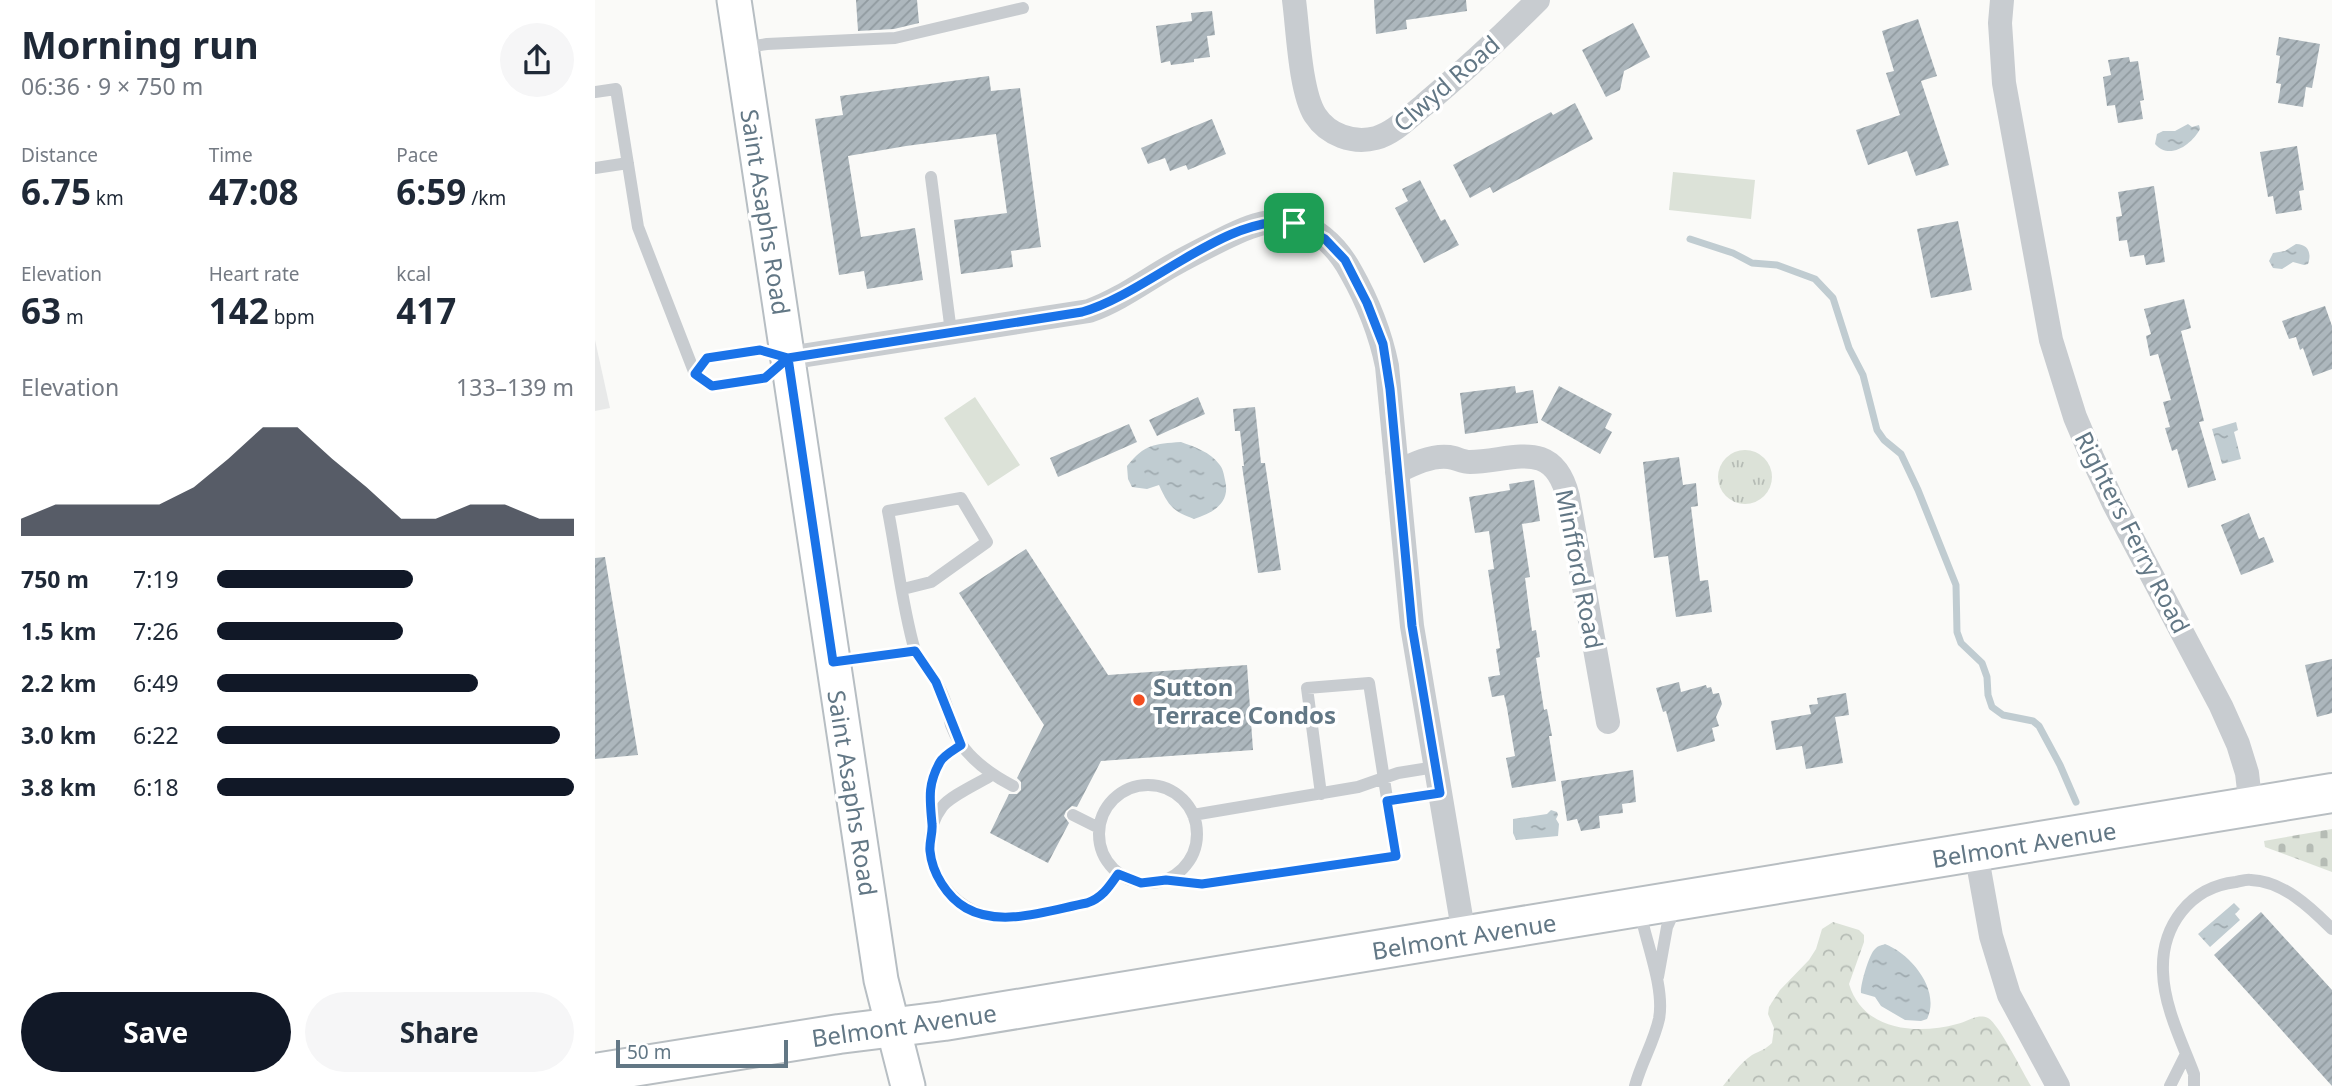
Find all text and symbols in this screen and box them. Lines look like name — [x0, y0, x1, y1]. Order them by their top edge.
text: Morning run — [21, 18, 259, 70]
button: share — [500, 23, 574, 97]
street label: Clwyd Road — [1386, 28, 1506, 138]
text: 06:36 · 9 × 750 m — [21, 70, 203, 102]
street label: Saint Asaphs Road — [733, 107, 799, 317]
text: Distance — [21, 142, 98, 168]
text: Time — [209, 142, 253, 168]
text: Pace — [396, 142, 438, 168]
text: 6.75 — [21, 168, 91, 215]
text: 47:08 — [209, 168, 299, 215]
text: 6:59 — [396, 168, 466, 215]
text: km — [91, 185, 124, 211]
text: /km — [466, 185, 506, 211]
pin — [1264, 193, 1324, 253]
icon: arrive — [1275, 204, 1313, 242]
text: Elevation — [21, 261, 102, 287]
text: Heart rate — [209, 261, 299, 287]
text: kcal — [396, 261, 431, 287]
text: 63 — [21, 287, 61, 334]
text: 142 — [209, 287, 269, 334]
text: 417 — [396, 287, 456, 334]
text: m — [61, 304, 84, 330]
text: bpm — [269, 304, 315, 330]
text: Elevation — [21, 371, 119, 403]
text: 133–139 m — [456, 371, 574, 403]
street label: Righters Ferry Road — [2068, 425, 2198, 639]
street label: Minfford Road — [1548, 486, 1612, 652]
text: 750 m — [21, 563, 89, 595]
text: 7:19 — [133, 563, 179, 595]
text: 1.5 km — [21, 615, 96, 647]
text: 7:26 — [133, 615, 179, 647]
text: 2.2 km — [21, 667, 96, 699]
text: 6:49 — [133, 667, 179, 699]
place label: Sutton Terrace Condos — [1153, 670, 1336, 731]
street label: Saint Asaphs Road — [820, 688, 886, 898]
marker: Sutton Terrace Condos — [1131, 692, 1147, 708]
text: 3.0 km — [21, 719, 96, 751]
text: 6:22 — [133, 719, 179, 751]
text: 3.8 km — [21, 771, 96, 803]
text: 6:18 — [133, 771, 179, 803]
street label: Belmont Avenue — [1929, 813, 2119, 875]
street label: Belmont Avenue — [1369, 905, 1559, 967]
button: Save — [21, 992, 291, 1072]
button: Share — [305, 992, 574, 1072]
street label: Belmont Avenue — [809, 996, 999, 1054]
scale bar — [616, 1037, 787, 1069]
text: 50 m — [627, 1039, 671, 1065]

